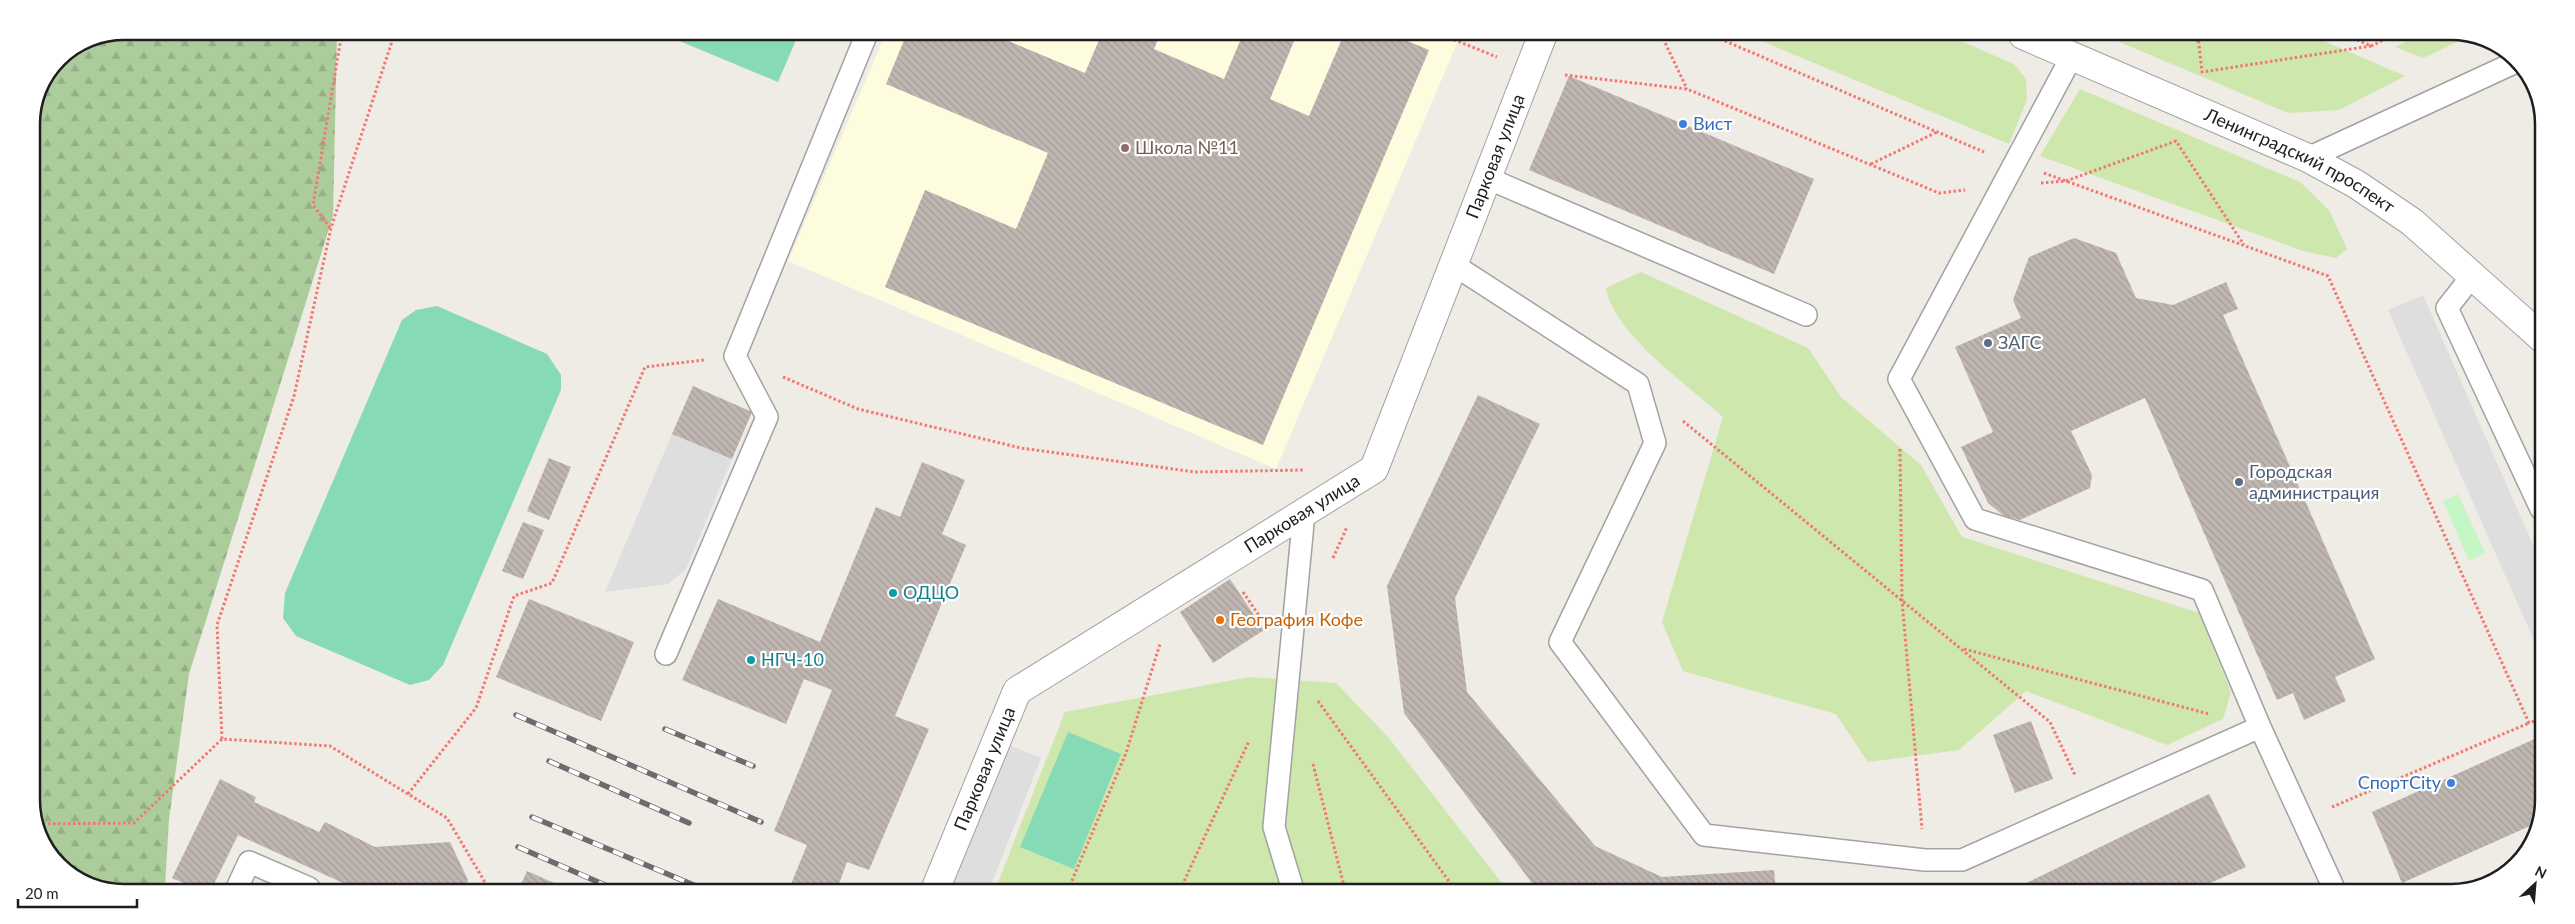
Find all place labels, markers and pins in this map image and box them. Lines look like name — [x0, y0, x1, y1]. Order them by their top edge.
place label: Вист — [1693, 112, 1733, 134]
marker: Вист — [1677, 118, 1689, 130]
place label: Школа №11 — [1135, 136, 1239, 158]
marker: Школа №11 — [1119, 142, 1131, 154]
place label: ЗАГС — [1998, 331, 2042, 353]
marker: ЗАГС — [1982, 337, 1994, 349]
place label: Городская администрация — [2249, 460, 2379, 503]
marker: Городская администрация — [2233, 476, 2245, 488]
place label: ОДЦО — [903, 581, 959, 603]
marker: ОДЦО — [887, 587, 899, 599]
place label: География Кофе — [1230, 608, 1363, 630]
marker: География Кофе — [1214, 614, 1226, 626]
place label: НГЧ-10 — [761, 648, 824, 670]
marker: НГЧ-10 — [745, 654, 757, 666]
place label: СпортCity — [2358, 771, 2442, 793]
marker: СпортCity — [2445, 777, 2457, 789]

